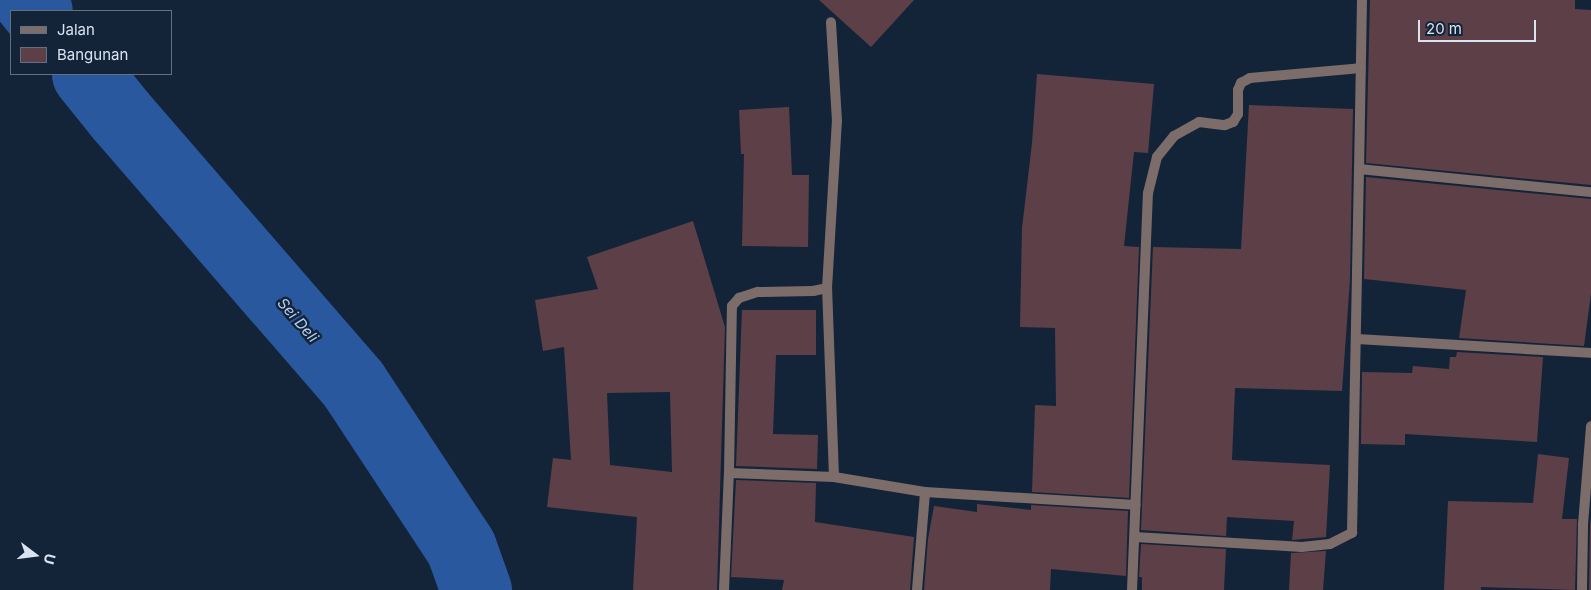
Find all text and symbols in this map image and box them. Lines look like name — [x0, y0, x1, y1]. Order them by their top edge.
legend — [10, 10, 172, 75]
scale bar — [1421, 10, 1538, 42]
text: 20 m — [1426, 19, 1462, 38]
text: Jalan — [57, 20, 95, 39]
text: Bangunan — [57, 45, 128, 64]
water label: Sei Deli — [274, 294, 322, 346]
north arrow — [10, 530, 60, 580]
text: U — [40, 552, 60, 566]

